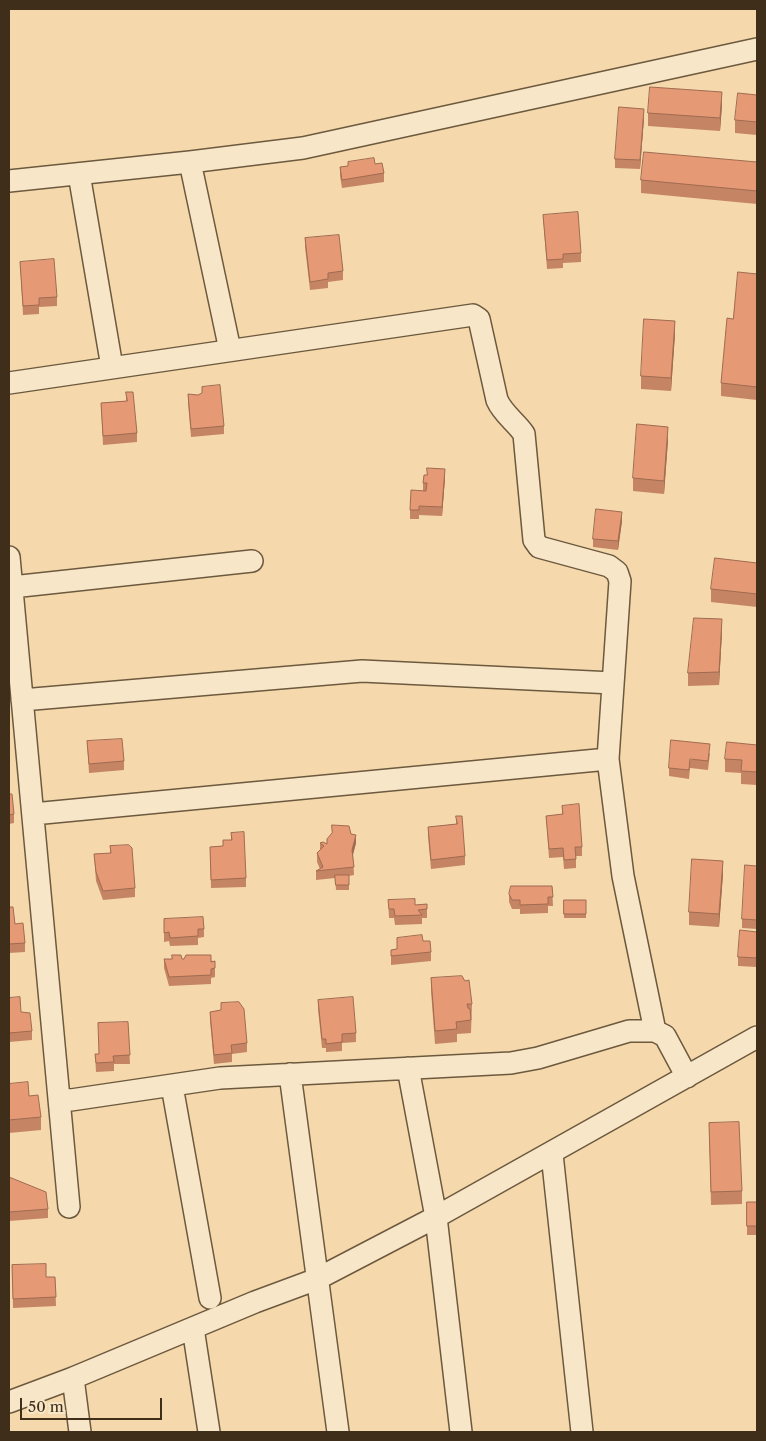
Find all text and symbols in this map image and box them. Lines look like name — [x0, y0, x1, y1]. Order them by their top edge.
scale bar — [22, 1388, 165, 1420]
text: 50 m — [28, 1397, 64, 1416]

